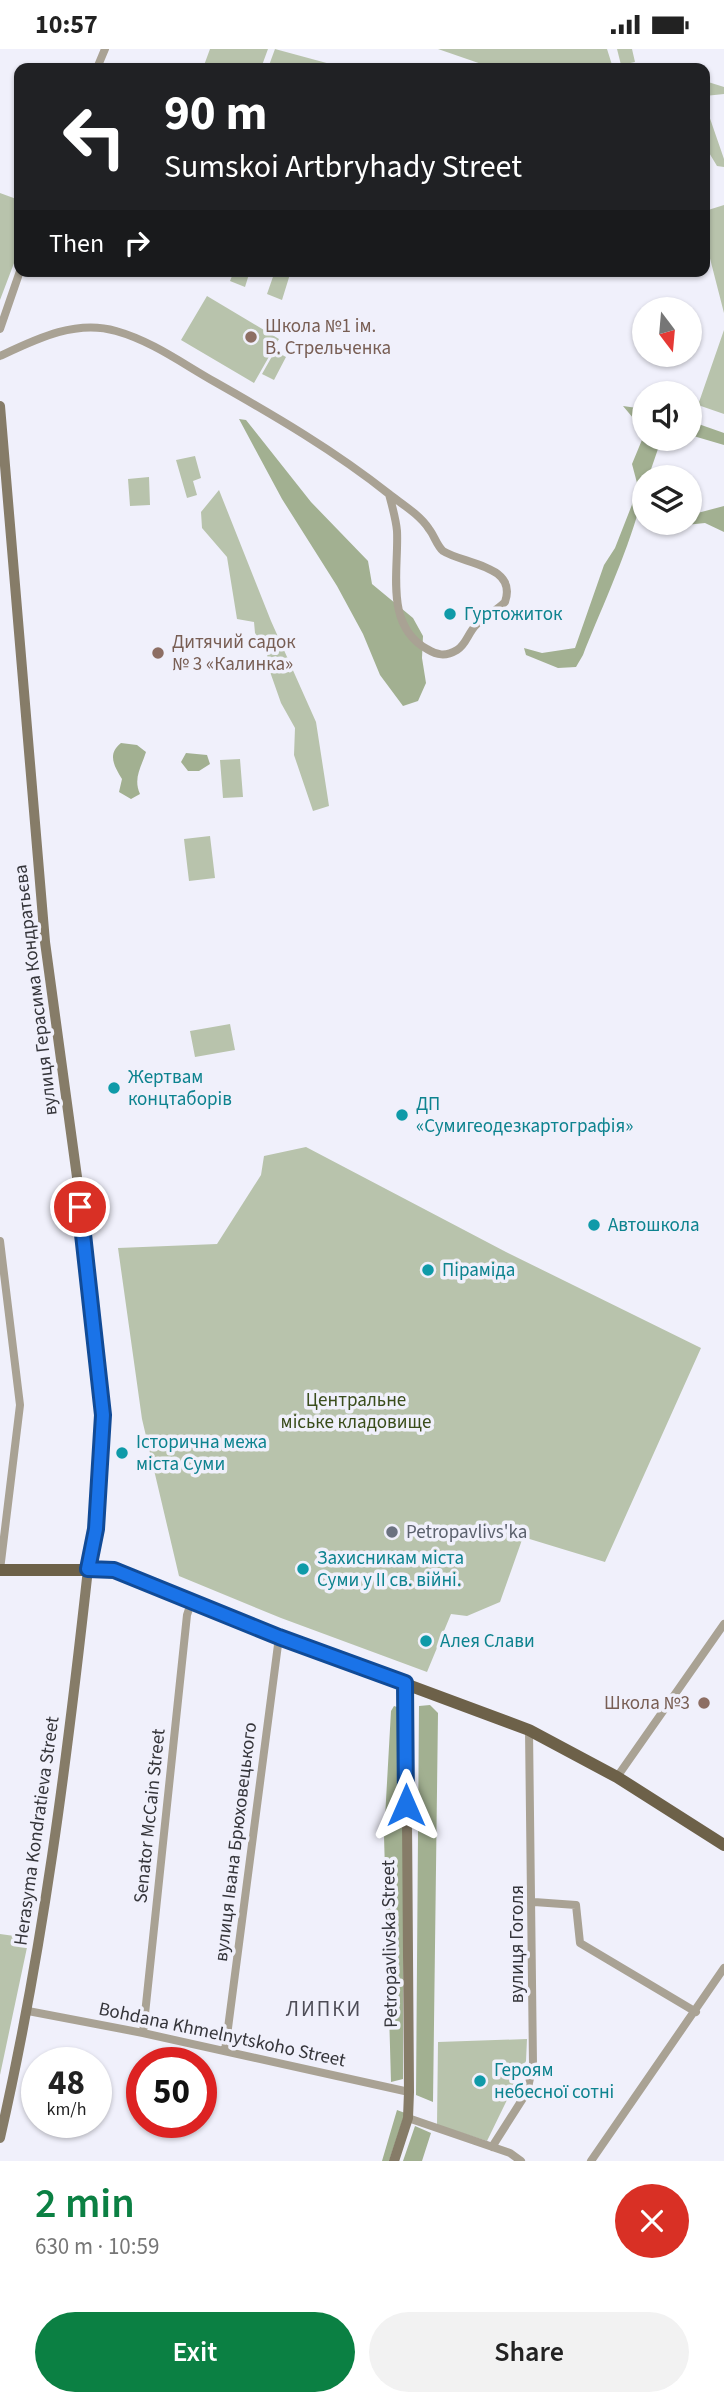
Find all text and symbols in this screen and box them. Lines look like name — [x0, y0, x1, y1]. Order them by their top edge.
text: 10:57 — [35, 6, 98, 43]
text: 90 m — [164, 79, 268, 149]
icon: left — [49, 91, 140, 182]
text: Sumskoi Artbryhady Street — [164, 144, 522, 190]
icon: right — [118, 224, 156, 262]
text: Then — [49, 225, 104, 262]
north arrow — [632, 297, 702, 367]
map controls — [632, 297, 702, 535]
place label: Школа №1 ім. В. Стрельченка — [265, 313, 391, 362]
marker: Школа №1 ім. В. Стрельченка — [243, 329, 259, 345]
button: sound — [632, 381, 702, 451]
button: layers — [632, 465, 702, 535]
place label: Гуртожиток — [464, 601, 563, 628]
marker: Гуртожиток — [442, 606, 458, 622]
place label: Дитячий садок № 3 «Калинка» — [172, 629, 296, 678]
marker: Дитячий садок № 3 «Калинка» — [150, 645, 166, 661]
street label: вулиця Герасима Кондратьєва — [7, 863, 65, 1117]
place label: Жертвам концтаборів — [128, 1064, 232, 1113]
marker: Жертвам концтаборів — [106, 1080, 122, 1096]
place label: ДП «Сумигеодезкартографія» — [416, 1091, 633, 1140]
marker: ДП «Сумигеодезкартографія» — [394, 1107, 410, 1123]
pin — [50, 1177, 110, 1237]
icon: arrive — [61, 1188, 99, 1226]
place label: Автошкола — [608, 1212, 700, 1239]
marker: Автошкола — [586, 1217, 602, 1233]
place label: Піраміда — [442, 1257, 515, 1284]
marker: Піраміда — [420, 1262, 436, 1278]
park label: Центральне міське кладовище — [281, 1387, 431, 1436]
place label: Історична межа міста Суми — [136, 1429, 267, 1478]
marker: Історична межа міста Суми — [114, 1445, 130, 1461]
place label: Petropavlivs'ka — [406, 1519, 527, 1546]
marker: Petropavlivs'ka — [384, 1524, 400, 1540]
place label: Захисникам міста Суми у ІІ св. війні. — [317, 1545, 464, 1594]
marker: Захисникам міста Суми у ІІ св. війні. — [295, 1561, 311, 1577]
place label: Алея Слави — [440, 1628, 535, 1655]
marker: Алея Слави — [418, 1633, 434, 1649]
place label: Школа №3 — [604, 1690, 690, 1717]
marker: Школа №3 — [696, 1695, 712, 1711]
street label: Herasyma Kondratieva Street — [8, 1714, 67, 1947]
street label: вулиця Івана Брюховецького — [208, 1721, 264, 1963]
street label: Senator McCain Street — [127, 1727, 173, 1905]
position arrow — [369, 1768, 443, 1842]
street label: Petropavlivska Street — [375, 1859, 405, 2028]
street label: вулиця Гоголя — [504, 1885, 531, 2003]
district label: ЛИПКИ — [286, 1994, 362, 2024]
street label: Bohdana Khmelnytskoho Street — [96, 1996, 349, 2075]
speed limit sign: 50 — [126, 2047, 217, 2138]
place label: Героям небесної сотні — [494, 2057, 614, 2106]
text: 48 — [48, 2058, 85, 2108]
marker: Героям небесної сотні — [472, 2073, 488, 2089]
text: km/h — [47, 2097, 86, 2122]
text: 2 min — [35, 2174, 135, 2234]
button: close — [615, 2184, 689, 2258]
text: 630 m · 10:59 — [35, 2230, 159, 2263]
button: Exit — [35, 2312, 355, 2392]
button: Share — [369, 2312, 689, 2392]

